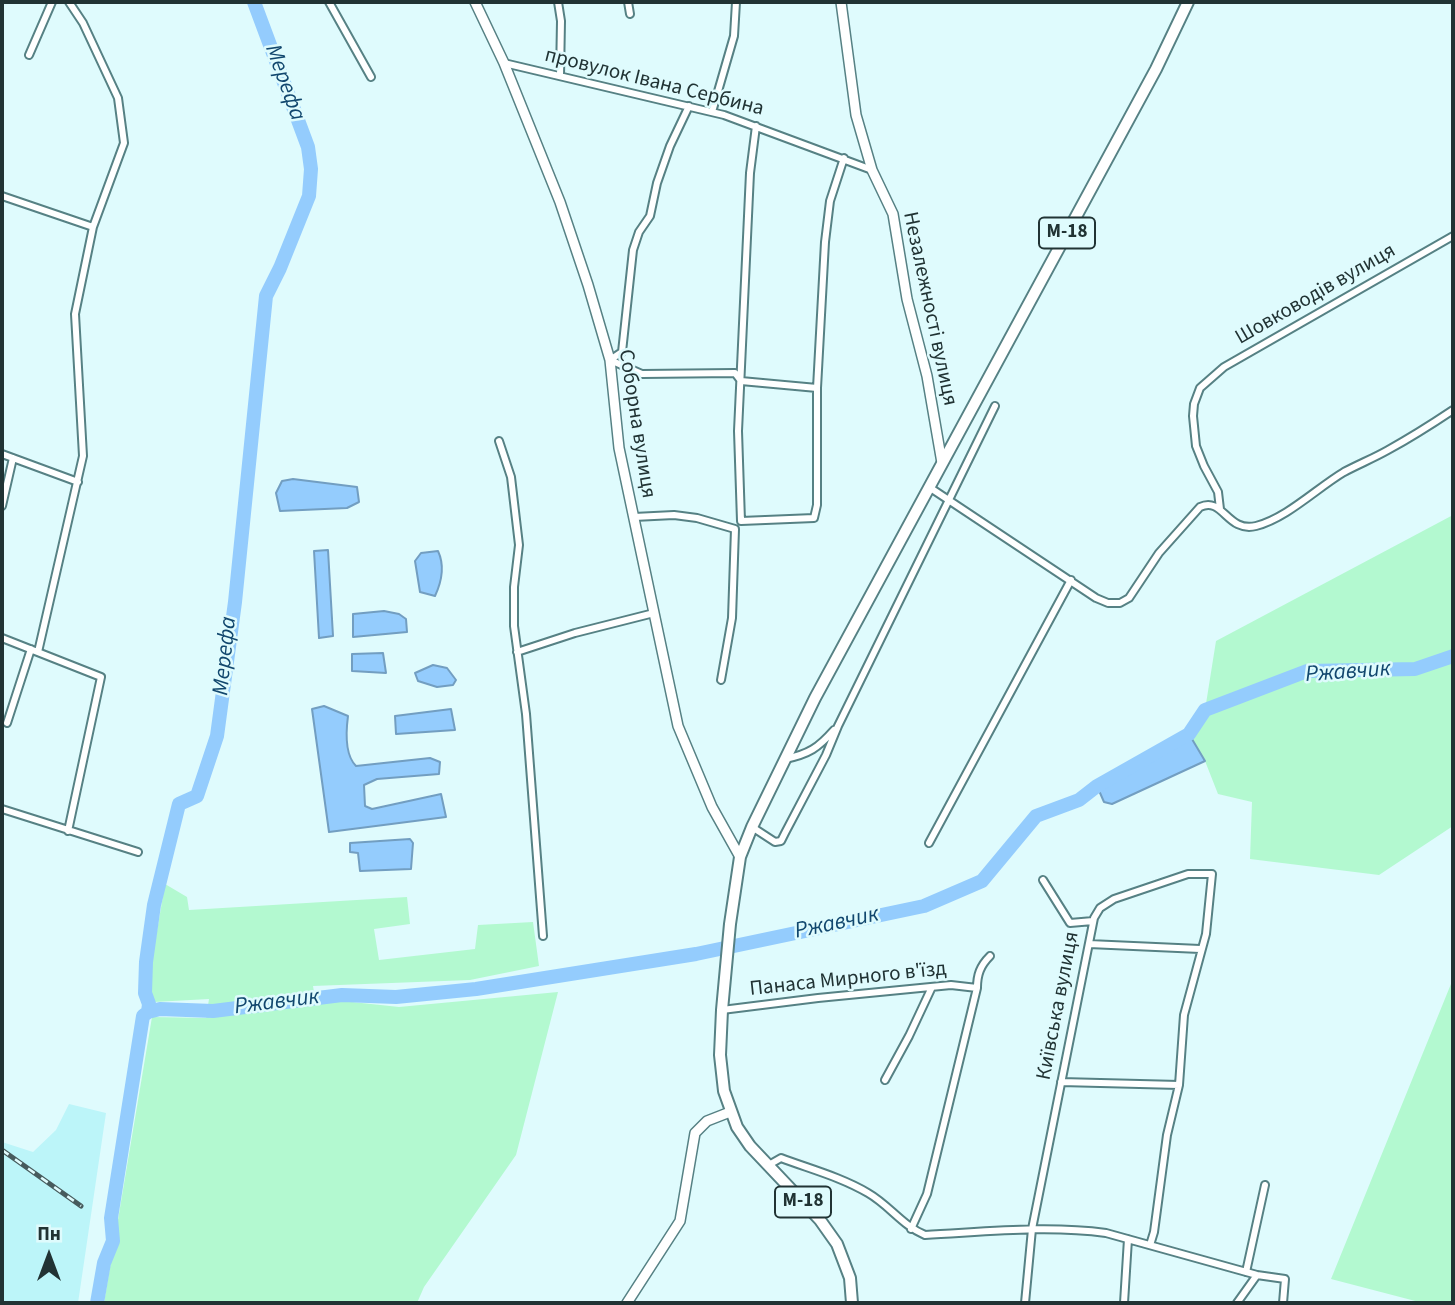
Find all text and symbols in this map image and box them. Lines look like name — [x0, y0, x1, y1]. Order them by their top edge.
water label: Мерефа — [257, 41, 311, 125]
street label: провулок Івана Сербина — [542, 44, 766, 122]
street label: Незалежності вулиця — [896, 210, 962, 408]
road number: М-18 — [1039, 218, 1095, 248]
street label: Шовководів вулиця — [1231, 239, 1401, 351]
street label: Соборна вулиця — [612, 348, 660, 500]
water label: Мерефа — [208, 615, 244, 697]
water label: Ржавчик — [1305, 656, 1391, 690]
water label: Ржавчик — [792, 902, 882, 946]
street label: Київська вулиця — [1032, 930, 1086, 1082]
street label: Панаса Мирного в'їзд — [748, 957, 948, 1003]
water label: Ржавчик — [233, 984, 321, 1022]
road number: М-18 — [775, 1186, 831, 1218]
north arrow — [14, 1221, 84, 1291]
text: Пн — [37, 1221, 61, 1248]

